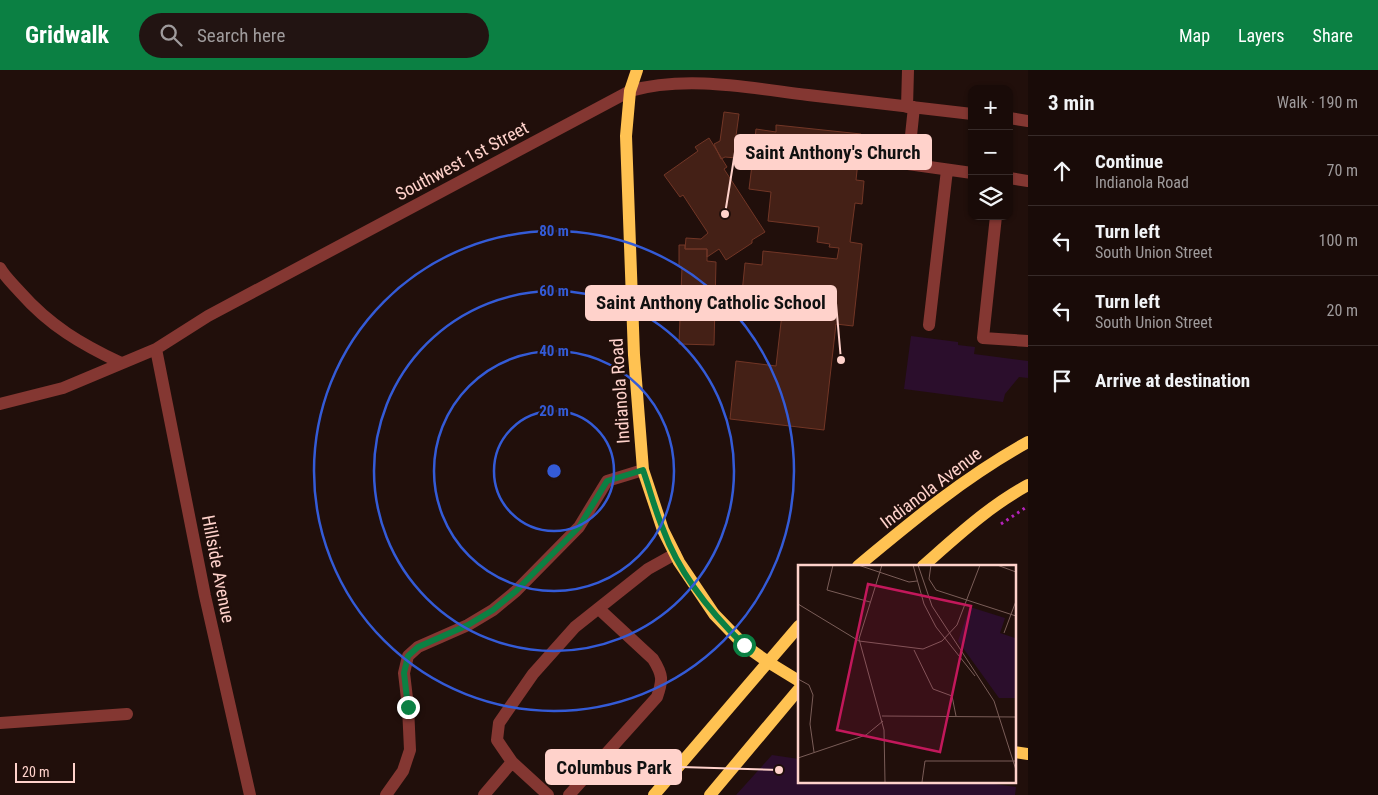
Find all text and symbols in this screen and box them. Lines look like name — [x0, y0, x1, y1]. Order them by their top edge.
search box — [139, 13, 489, 58]
text: Gridwalk — [25, 21, 109, 49]
icon: search — [157, 21, 185, 49]
text: Search here — [197, 24, 285, 47]
text: Map — [1179, 25, 1210, 46]
text: Layers — [1238, 25, 1285, 46]
text: Share — [1313, 25, 1353, 46]
map controls — [968, 85, 1013, 220]
button: + — [968, 85, 1013, 130]
text: 3 min — [1048, 91, 1095, 115]
text: Walk · 190 m — [1277, 93, 1358, 112]
street label: Southwest 1st Street — [392, 117, 532, 204]
button: − — [968, 130, 1013, 175]
callout: Saint Anthony's Church — [735, 135, 931, 169]
text: Saint Anthony's Church — [745, 141, 921, 164]
text: Continue — [1095, 150, 1163, 173]
icon: ahead — [1048, 157, 1076, 185]
text: 70 m — [1326, 161, 1358, 180]
text: Indianola Road — [1095, 173, 1189, 192]
button: layers — [968, 175, 1013, 220]
text: Turn left — [1095, 220, 1160, 243]
text: 80 m — [539, 222, 569, 240]
icon: left — [1048, 227, 1076, 255]
text: 100 m — [1319, 231, 1358, 250]
text: South Union Street — [1095, 243, 1213, 262]
text: 60 m — [539, 282, 569, 300]
callout: Saint Anthony Catholic School — [586, 286, 836, 320]
text: Turn left — [1095, 290, 1160, 313]
text: Saint Anthony Catholic School — [596, 291, 826, 314]
icon: left — [1048, 297, 1076, 325]
text: 20 m — [1326, 301, 1358, 320]
text: South Union Street — [1095, 313, 1213, 332]
street label: Indianola Road — [605, 338, 634, 444]
text: 40 m — [539, 342, 569, 360]
icon: arrive — [1048, 367, 1076, 395]
text: Arrive at destination — [1095, 369, 1250, 392]
text: 20 m — [539, 402, 569, 420]
street label: Indianola Avenue — [876, 443, 985, 533]
centre of rings — [545, 462, 563, 480]
street label: Hillside Avenue — [198, 513, 239, 625]
inset map — [798, 565, 1016, 782]
route start — [733, 634, 756, 657]
route end — [397, 696, 420, 719]
callout: Columbus Park — [546, 750, 681, 784]
text: Columbus Park — [556, 756, 673, 779]
scale bar — [15, 760, 75, 783]
text: 20 m — [22, 764, 50, 780]

